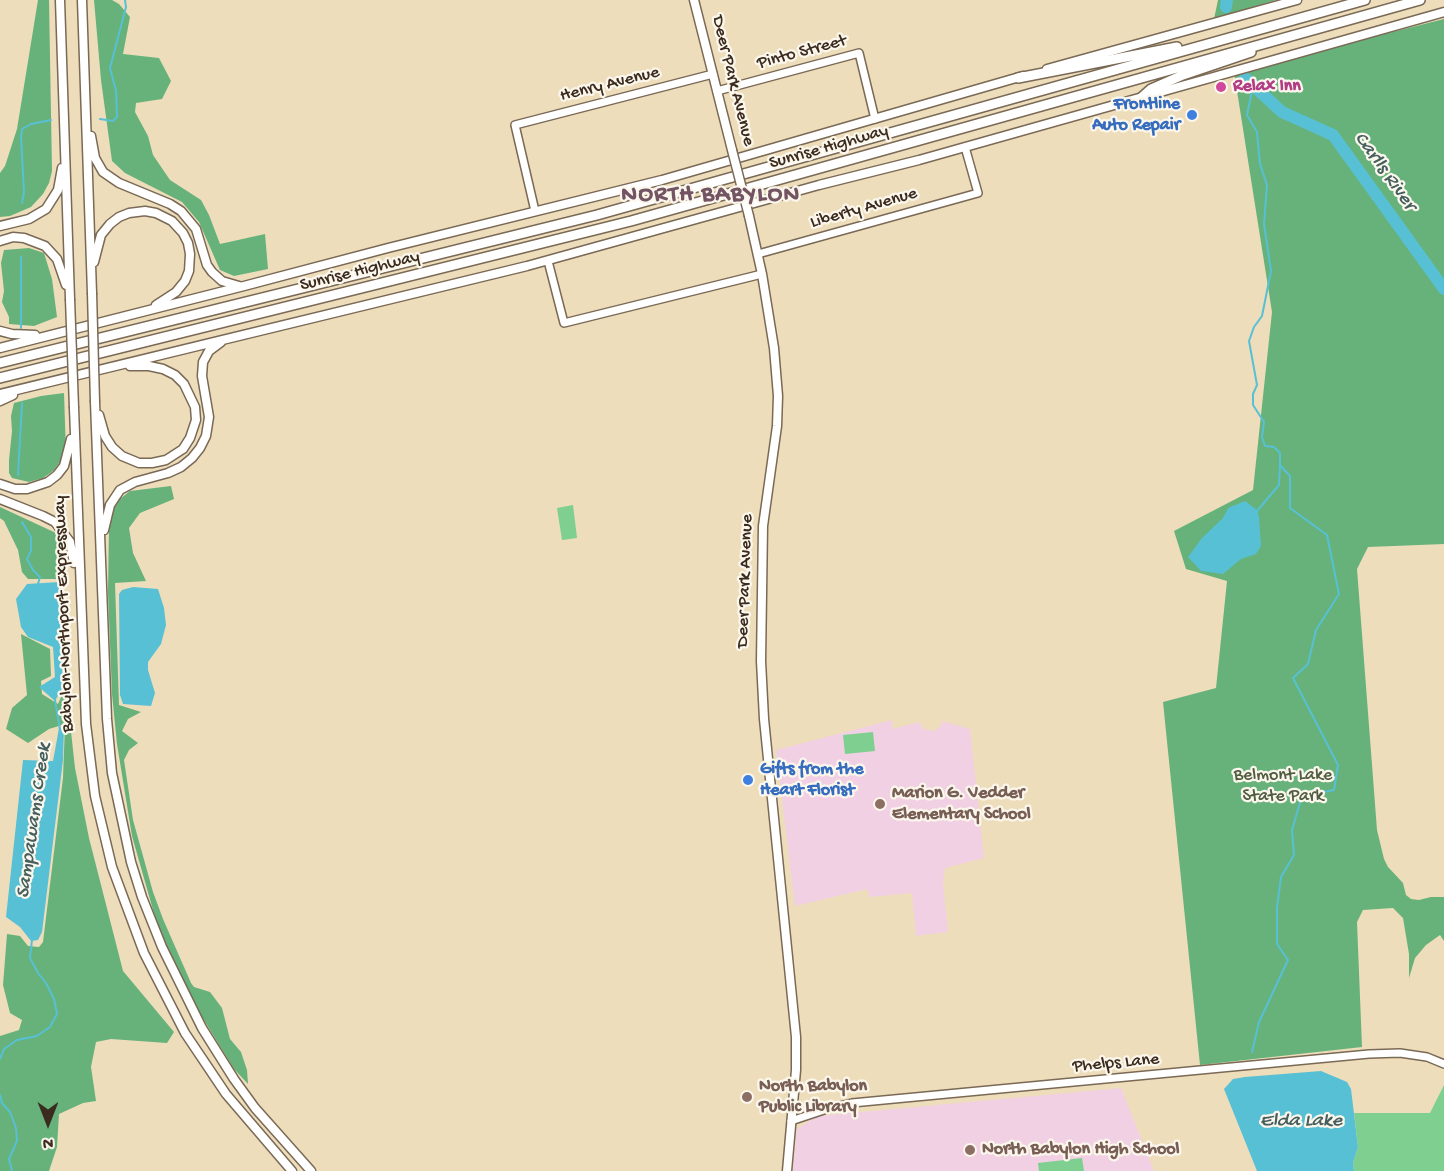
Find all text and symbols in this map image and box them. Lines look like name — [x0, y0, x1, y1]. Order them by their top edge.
street label: Deer Park Avenue — [705, 14, 759, 148]
street label: Pinto Street — [755, 31, 849, 75]
street label: Henry Avenue — [558, 62, 662, 108]
place label: Relax Inn — [1233, 76, 1301, 98]
marker: Relax Inn — [1214, 80, 1228, 94]
place label: Frontline Auto Repair — [1092, 94, 1180, 136]
marker: Frontline Auto Repair — [1185, 108, 1199, 122]
street label: Sunrise Highway — [767, 121, 891, 175]
water label: Carlls River — [1348, 128, 1420, 216]
district label: NORTH BABYLON — [621, 182, 801, 210]
street label: Liberty Avenue — [808, 183, 920, 235]
street label: Sunrise Highway — [298, 247, 422, 297]
street label: Babylon-Northport Expressway — [50, 495, 80, 733]
street label: Deer Park Avenue — [733, 514, 759, 648]
water label: Sampawams Creek — [12, 742, 58, 900]
place label: Gifts from the Heart Florist — [760, 759, 864, 802]
park label: Belmont Lake State Park — [1234, 765, 1332, 808]
marker: Gifts from the Heart Florist — [741, 773, 755, 787]
place label: Marion G. Vedder Elementary School — [892, 783, 1031, 826]
marker: Marion G. Vedder Elementary School — [873, 797, 887, 811]
street label: Phelps Lane — [1072, 1049, 1160, 1079]
place label: North Babylon Public Library — [759, 1076, 867, 1118]
marker: North Babylon Public Library — [740, 1090, 754, 1104]
north arrow — [18, 1093, 78, 1153]
water label: Elda Lake — [1260, 1110, 1342, 1134]
text: N — [43, 1132, 53, 1151]
place label: North Babylon High School — [982, 1139, 1180, 1161]
marker: North Babylon High School — [963, 1143, 977, 1157]

